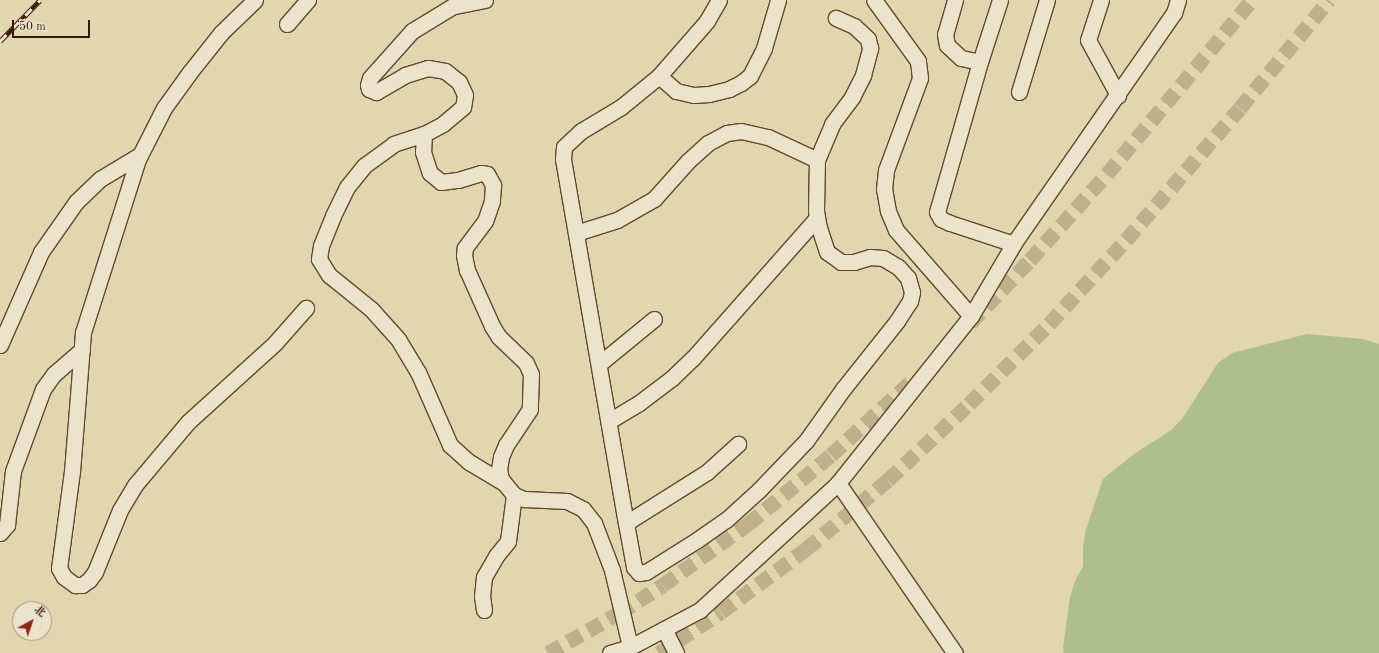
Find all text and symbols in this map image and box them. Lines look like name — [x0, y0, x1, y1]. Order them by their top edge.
scale bar — [14, 12, 92, 38]
text: 50 m — [19, 21, 46, 33]
north arrow — [12, 601, 52, 641]
text: 北 — [32, 604, 47, 620]

